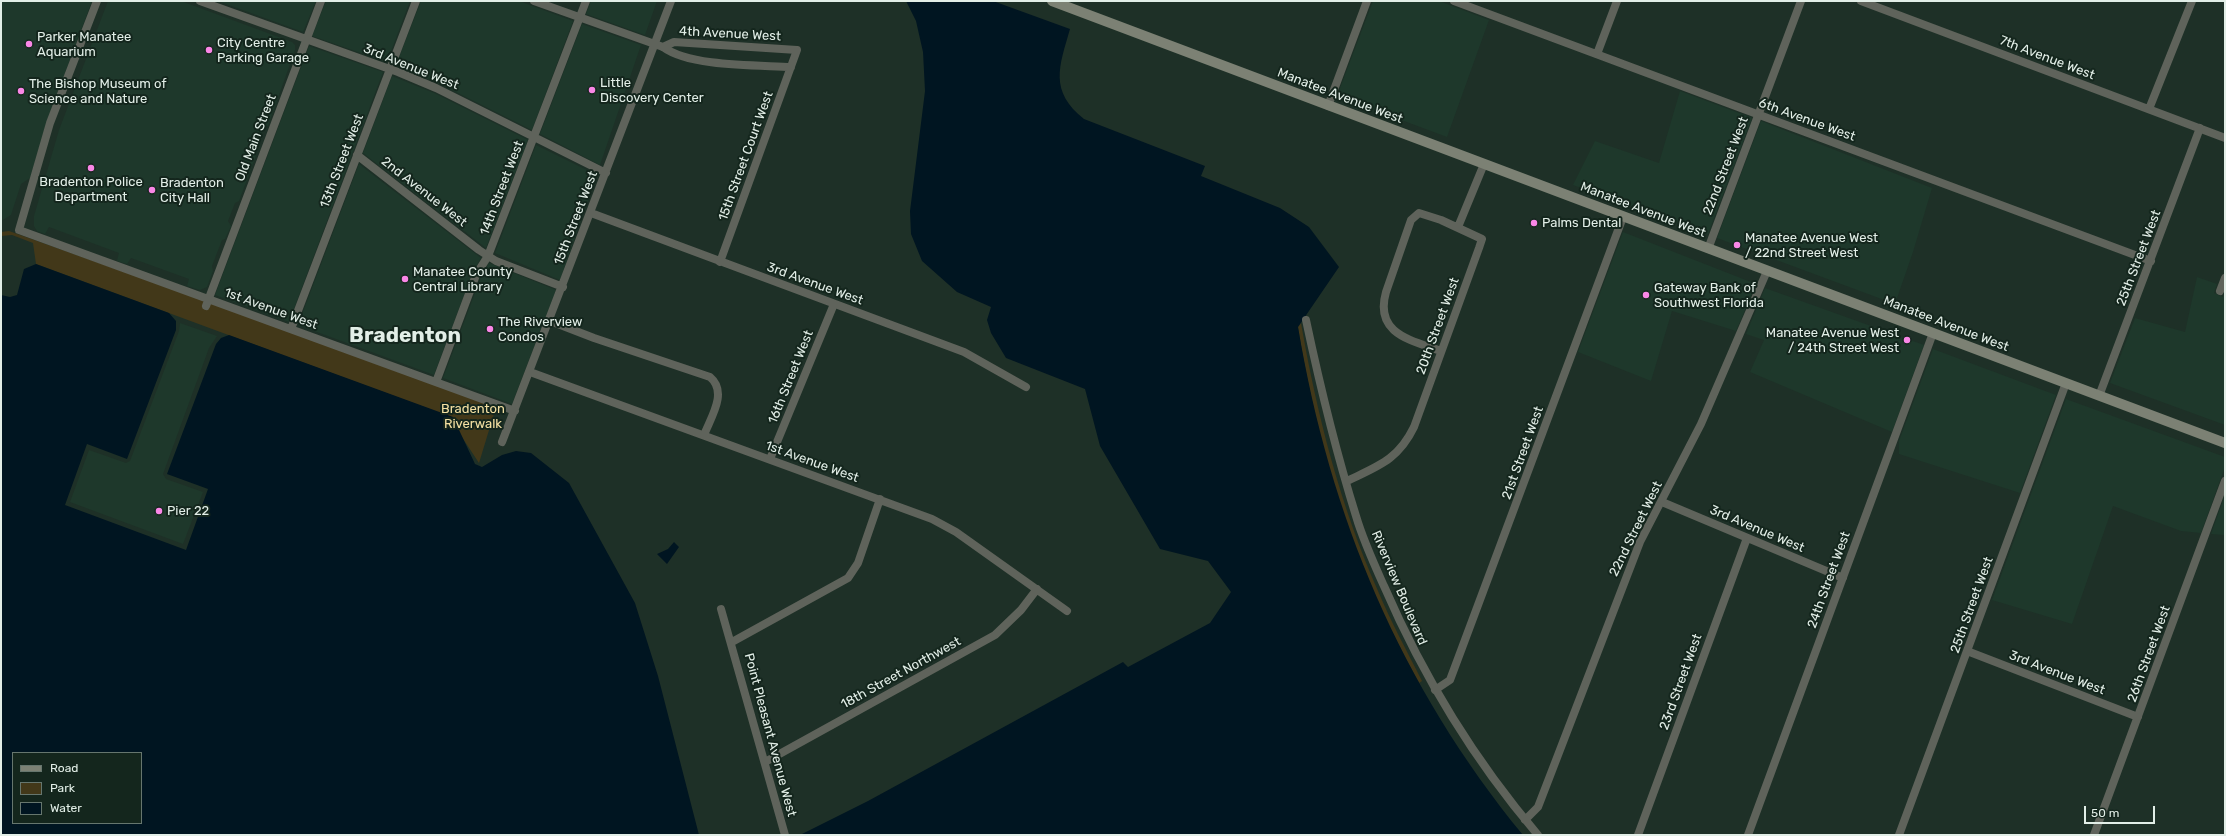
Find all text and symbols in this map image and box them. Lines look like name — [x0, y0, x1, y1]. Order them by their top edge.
street label: 4th Avenue West — [679, 24, 781, 44]
place label: Parker Manatee Aquarium — [37, 29, 131, 60]
street label: 7th Avenue West — [1997, 33, 2097, 83]
place label: City Centre Parking Garage — [217, 35, 309, 66]
marker: Parker Manatee Aquarium — [24, 39, 34, 49]
street label: 3rd Avenue West — [361, 41, 461, 93]
marker: City Centre Parking Garage — [204, 45, 214, 55]
street label: Manatee Avenue West — [1275, 65, 1405, 127]
place label: Little Discovery Center — [600, 75, 704, 106]
place label: The Bishop Museum of Science and Nature — [29, 76, 166, 107]
marker: Little Discovery Center — [587, 85, 597, 95]
marker: The Bishop Museum of Science and Nature — [16, 86, 26, 96]
street label: 15th Street Court West — [715, 89, 777, 223]
street label: Old Main Street — [232, 92, 280, 184]
street label: 6th Avenue West — [1756, 95, 1858, 145]
street label: 13th Street West — [317, 112, 367, 210]
street label: 22nd Street West — [1700, 115, 1752, 217]
street label: 14th Street West — [477, 139, 527, 237]
street label: 2nd Avenue West — [378, 154, 470, 230]
marker: Bradenton Police Department — [86, 163, 96, 173]
street label: 15th Street West — [551, 169, 601, 267]
place label: Bradenton Police Department — [39, 174, 143, 205]
place label: Bradenton City Hall — [160, 175, 224, 206]
street label: Manatee Avenue West — [1578, 179, 1708, 241]
marker: Bradenton City Hall — [147, 185, 157, 195]
street label: 25th Street West — [2114, 208, 2164, 308]
place label: Palms Dental — [1542, 215, 1621, 231]
marker: Palms Dental — [1529, 218, 1539, 228]
place label: Manatee Avenue West / 22nd Street West — [1745, 230, 1878, 261]
marker: Manatee Avenue West / 22nd Street West — [1732, 240, 1742, 250]
street label: 3rd Avenue West — [765, 259, 865, 309]
place label: Manatee County Central Library — [413, 264, 512, 295]
marker: Manatee County Central Library — [400, 274, 410, 284]
street label: 20th Street West — [1413, 275, 1463, 377]
place label: Gateway Bank of Southwest Florida — [1654, 280, 1764, 311]
street label: 1st Avenue West — [222, 285, 320, 333]
marker: Gateway Bank of Southwest Florida — [1641, 290, 1651, 300]
street label: Manatee Avenue West — [1881, 293, 2011, 355]
place label: The Riverview Condos — [498, 314, 582, 345]
district label: Bradenton — [349, 323, 461, 349]
marker: The Riverview Condos — [485, 324, 495, 334]
place label: Manatee Avenue West / 24th Street West — [1766, 325, 1899, 356]
street label: 16th Street West — [765, 328, 817, 426]
marker: Manatee Avenue West / 24th Street West — [1902, 335, 1912, 345]
park label: Bradenton Riverwalk — [441, 401, 505, 432]
street label: 21st Street West — [1499, 404, 1547, 502]
street label: 1st Avenue West — [763, 438, 861, 486]
street label: 22nd Street West — [1606, 479, 1666, 579]
street label: 3rd Avenue West — [1707, 502, 1807, 556]
place label: Pier 22 — [167, 503, 209, 519]
marker: Pier 22 — [154, 506, 164, 516]
street label: Riverview Boulevard — [1368, 528, 1430, 648]
street label: 24th Street West — [1804, 530, 1854, 630]
street label: 25th Street West — [1947, 555, 1997, 655]
street label: 26th Street West — [2124, 604, 2174, 704]
street label: 23rd Street West — [1656, 632, 1706, 732]
street label: 18th Street Northwest — [838, 634, 964, 712]
street label: 3rd Avenue West — [2007, 648, 2107, 698]
street label: Point Pleasant Avenue West — [741, 652, 799, 818]
legend — [12, 752, 142, 824]
text: Road — [50, 761, 78, 775]
text: Park — [50, 781, 75, 795]
scale bar — [2086, 798, 2157, 824]
text: Water — [50, 801, 82, 815]
text: 50 m — [2091, 806, 2119, 820]

